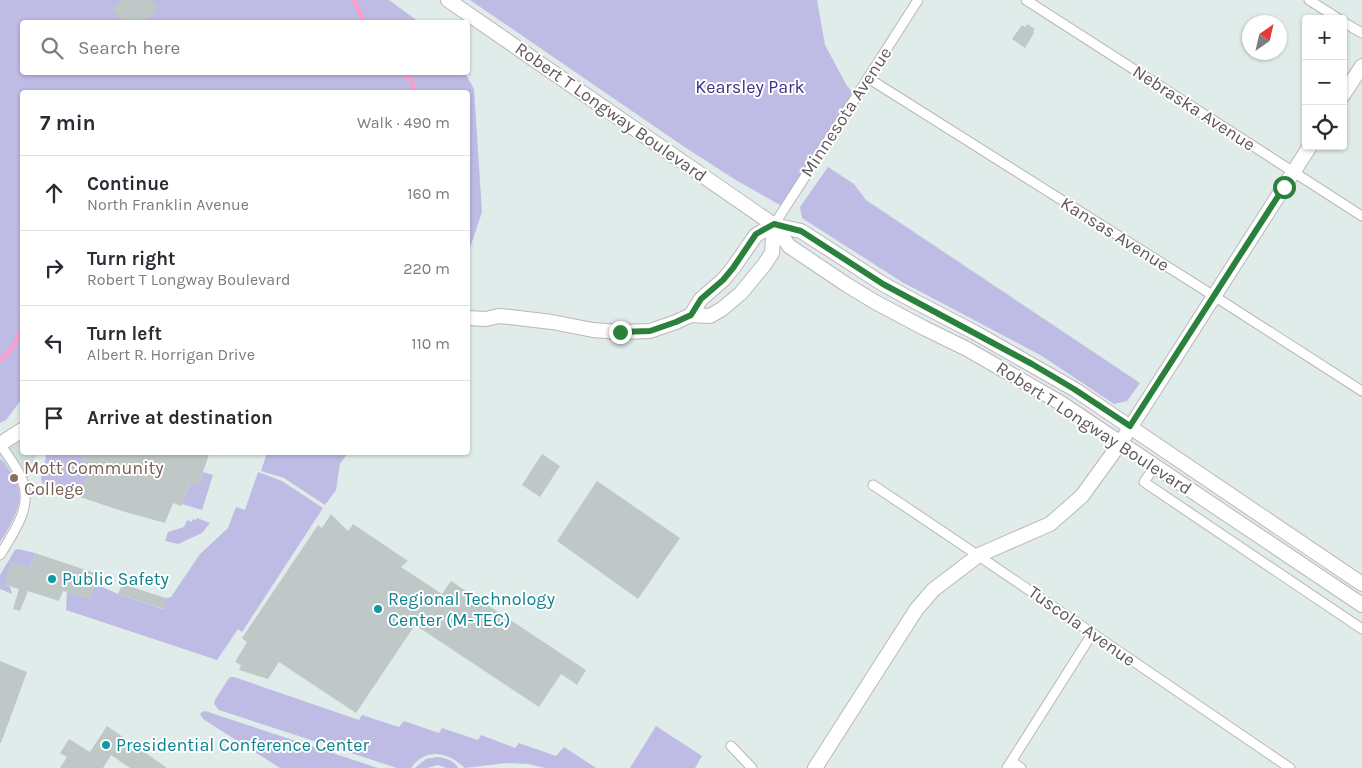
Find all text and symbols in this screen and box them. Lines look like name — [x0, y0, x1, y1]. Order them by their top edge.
north arrow — [1242, 15, 1287, 60]
map controls — [1302, 15, 1347, 150]
button: + — [1302, 15, 1347, 60]
search box — [20, 20, 470, 75]
icon: search — [38, 34, 66, 62]
text: Search here — [78, 37, 180, 59]
street label: Robert T Longway Boulevard — [511, 37, 711, 187]
street label: Minnesota Avenue — [796, 43, 896, 181]
street label: Nebraska Avenue — [1129, 60, 1259, 156]
button: − — [1302, 60, 1347, 105]
park label: Kearsley Park — [695, 76, 805, 98]
button: locate — [1302, 105, 1347, 150]
text: 7 min — [40, 111, 96, 135]
text: Walk · 490 m — [357, 113, 450, 132]
text: Continue — [87, 173, 169, 195]
route start — [1273, 176, 1296, 199]
icon: ahead — [40, 179, 68, 207]
text: 160 m — [407, 184, 450, 203]
street label: Kansas Avenue — [1057, 192, 1173, 276]
text: North Franklin Avenue — [87, 195, 249, 214]
text: Turn right — [87, 248, 176, 270]
icon: right — [40, 254, 68, 282]
text: 220 m — [403, 259, 450, 278]
text: Robert T Longway Boulevard — [87, 270, 290, 289]
route end — [609, 321, 632, 344]
text: Turn left — [87, 323, 162, 345]
icon: left — [40, 329, 68, 357]
text: 110 m — [411, 334, 450, 353]
text: Albert R. Horrigan Drive — [87, 345, 255, 364]
street label: Robert T Longway Boulevard — [992, 356, 1196, 500]
icon: arrive — [40, 404, 68, 432]
text: Arrive at destination — [87, 407, 273, 429]
place label: Mott Community College — [24, 457, 164, 500]
marker: Mott Community College — [8, 472, 20, 484]
place label: Public Safety — [62, 568, 169, 590]
marker: Public Safety — [46, 573, 58, 585]
street label: Tuscola Avenue — [1024, 581, 1140, 671]
place label: Regional Technology Center (M-TEC) — [388, 588, 556, 631]
marker: Regional Technology Center (M-TEC) — [372, 603, 384, 615]
place label: Presidential Conference Center — [116, 734, 369, 756]
marker: Presidential Conference Center — [100, 739, 112, 751]

